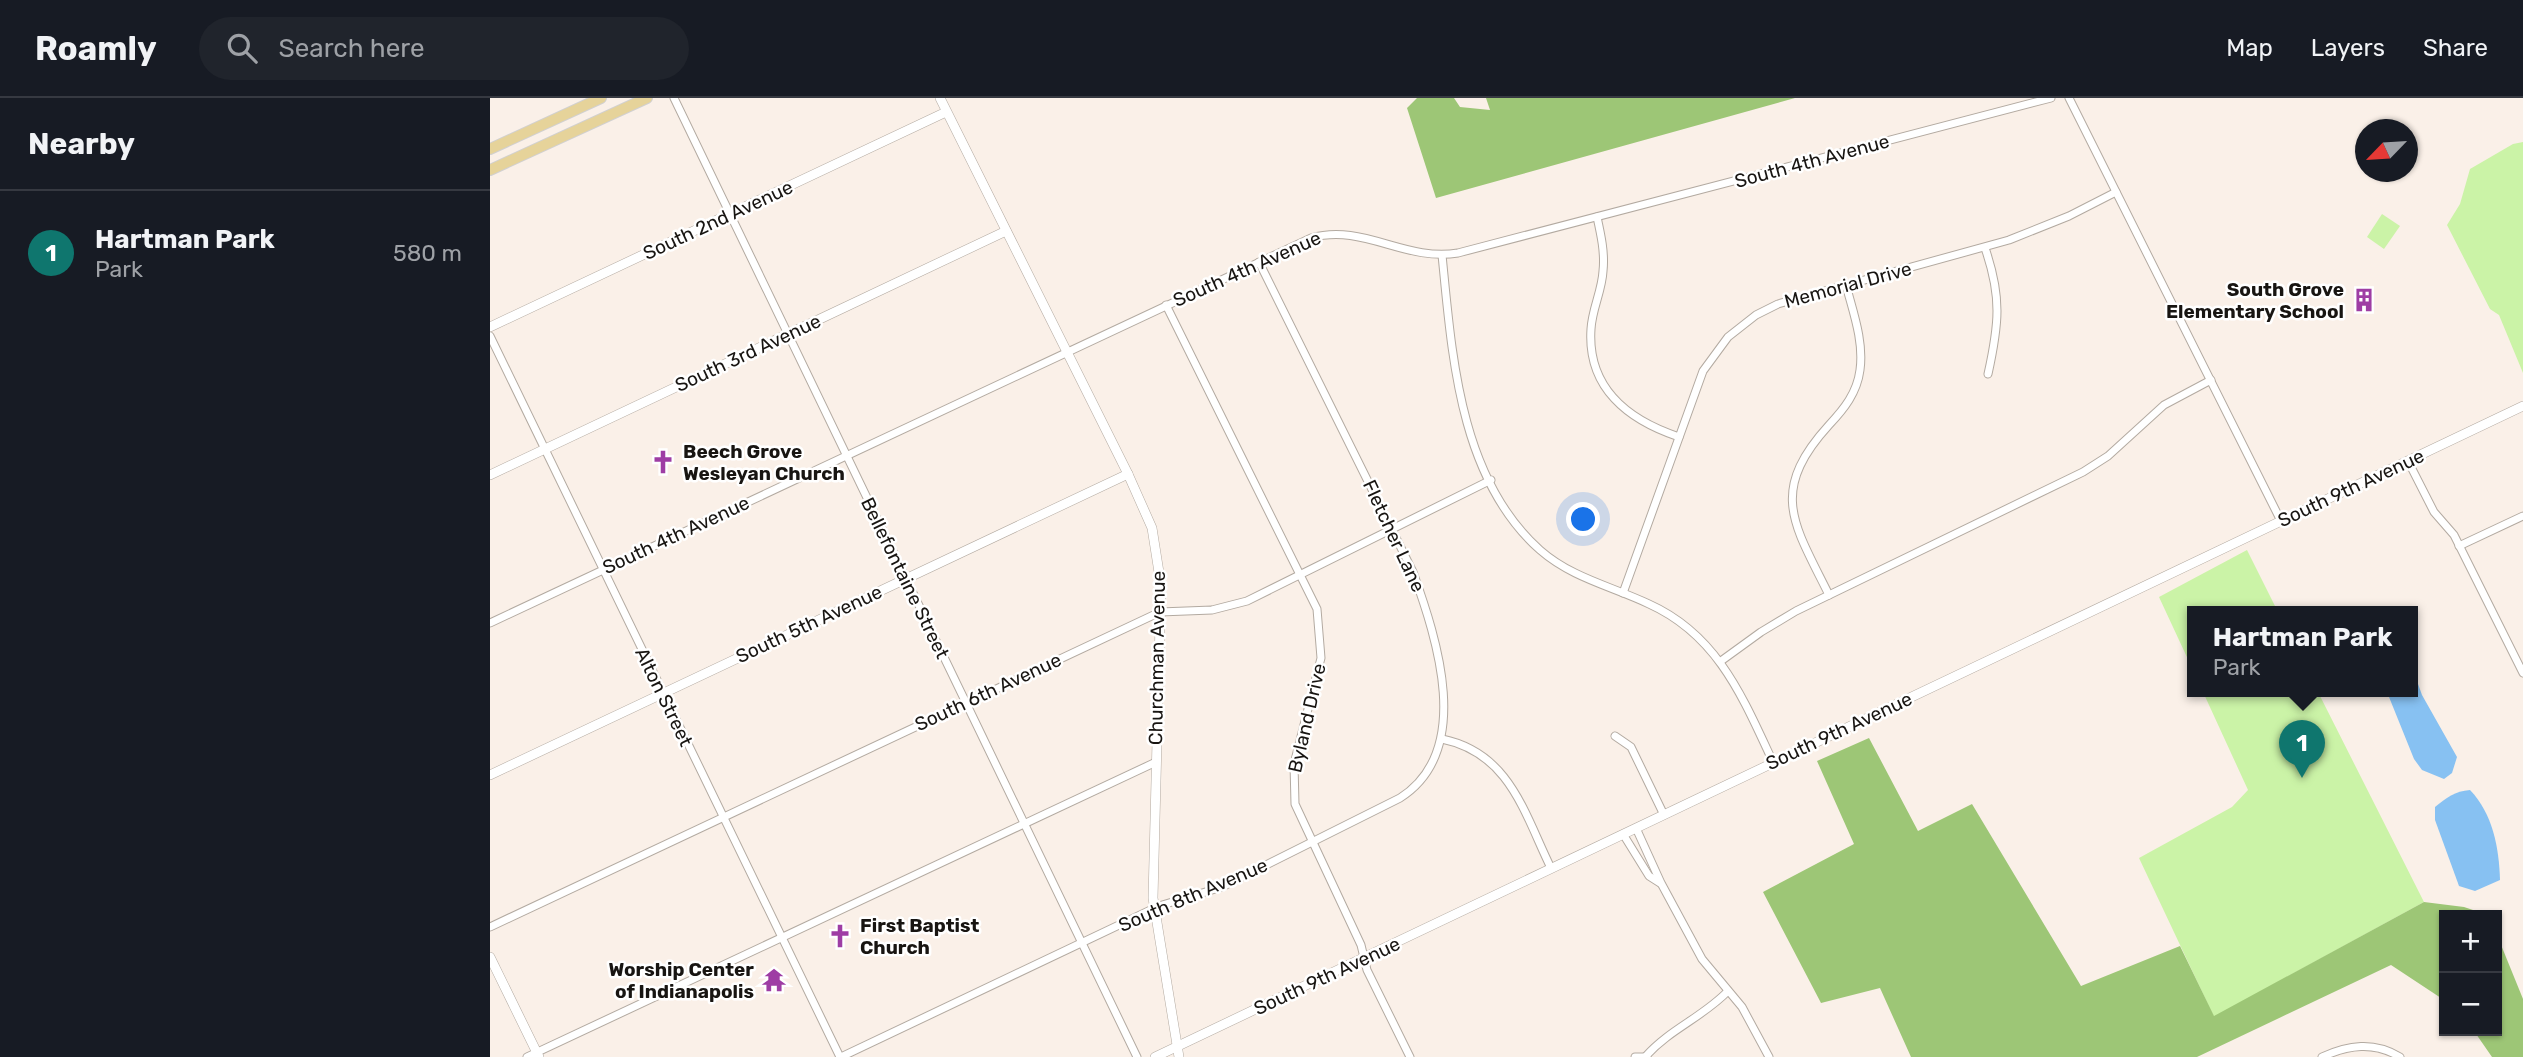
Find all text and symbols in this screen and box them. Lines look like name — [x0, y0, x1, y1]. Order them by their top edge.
search box — [199, 17, 689, 80]
text: Roamly — [35, 29, 157, 68]
icon: search — [223, 29, 261, 67]
text: Search here — [279, 33, 424, 64]
text: Map — [2226, 34, 2273, 62]
text: Layers — [2311, 34, 2385, 62]
text: Share — [2423, 34, 2488, 62]
north arrow — [2355, 119, 2418, 182]
text: Nearby — [28, 126, 135, 162]
street label: South 4th Avenue — [1732, 129, 1892, 193]
street label: South 2nd Avenue — [640, 175, 796, 265]
text: Hartman Park — [95, 224, 275, 255]
street label: South 4th Avenue — [1170, 226, 1324, 312]
text: 1 — [45, 239, 57, 267]
text: 580 m — [393, 239, 462, 267]
text: Park — [95, 255, 143, 283]
street label: Memorial Drive — [1782, 257, 1914, 313]
place label: South Grove Elementary School — [2166, 278, 2344, 323]
building icon: South Grove Elementary School — [2350, 286, 2378, 314]
street label: South 3rd Avenue — [671, 309, 825, 397]
place label: Beech Grove Wesleyan Church — [683, 440, 845, 485]
street label: South 9th Avenue — [2274, 444, 2428, 532]
church icon: Beech Grove Wesleyan Church — [649, 448, 677, 476]
street label: Fletcher Lane — [1358, 476, 1430, 596]
street label: South 4th Avenue — [599, 491, 753, 579]
street label: Bellefontaine Street — [856, 494, 954, 663]
your location — [1566, 502, 1600, 536]
street label: Churchman Avenue — [1144, 571, 1170, 745]
street label: South 5th Avenue — [732, 580, 886, 668]
popup — [2187, 606, 2418, 697]
text: Hartman Park — [2213, 622, 2392, 653]
street label: Alton Street — [630, 644, 698, 751]
street label: South 6th Avenue — [911, 648, 1065, 736]
text: Park — [2213, 653, 2261, 681]
street label: Byland Drive — [1283, 661, 1331, 775]
street label: South 9th Avenue — [1762, 687, 1916, 775]
pin: 1 — [2279, 720, 2325, 778]
street label: South 8th Avenue — [1115, 853, 1271, 937]
map controls — [2439, 910, 2502, 1036]
button: + — [2439, 910, 2502, 973]
place label: First Baptist Church — [860, 914, 979, 959]
church icon: First Baptist Church — [826, 922, 854, 950]
street label: South 9th Avenue — [1250, 932, 1404, 1020]
place label: Worship Center of Indianapolis — [608, 958, 754, 1003]
temple icon: Worship Center of Indianapolis — [760, 966, 788, 994]
button: − — [2439, 973, 2502, 1036]

